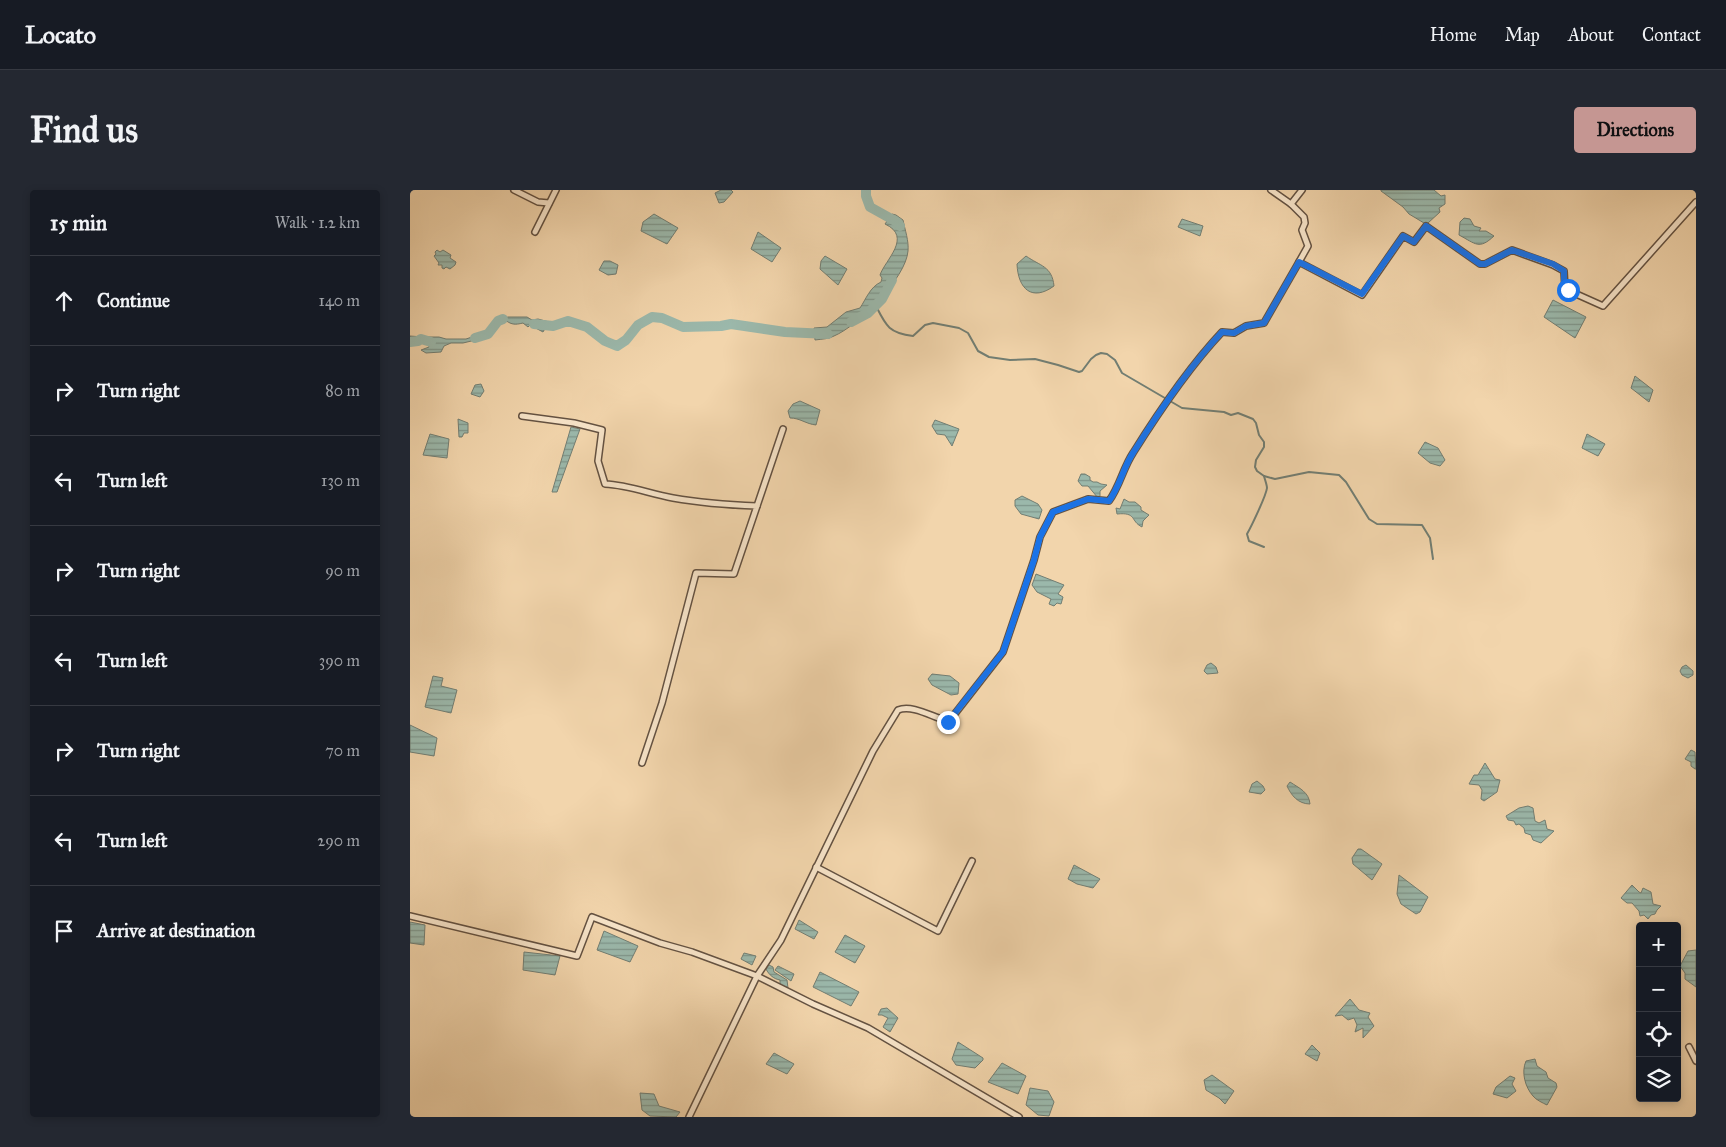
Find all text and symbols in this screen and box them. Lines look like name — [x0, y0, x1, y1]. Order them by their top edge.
text: Locato — [25, 20, 96, 50]
text: Home — [1430, 24, 1477, 46]
text: Map — [1505, 24, 1540, 46]
text: About — [1568, 24, 1614, 46]
text: Contact — [1642, 24, 1701, 46]
button: Directions — [1574, 107, 1696, 153]
text: Find us — [30, 109, 138, 152]
text: 15 min — [50, 210, 107, 236]
text: Walk · 1.2 km — [275, 213, 360, 232]
route start — [1557, 279, 1580, 302]
icon: ahead — [50, 287, 78, 315]
text: Continue — [97, 289, 170, 312]
text: 140 m — [319, 291, 360, 310]
icon: right — [50, 377, 78, 405]
text: Turn right — [97, 379, 180, 402]
text: 80 m — [325, 381, 360, 400]
icon: left — [50, 467, 78, 495]
text: Turn left — [97, 469, 167, 492]
text: 130 m — [321, 471, 360, 490]
icon: right — [50, 557, 78, 585]
text: Turn right — [97, 559, 180, 582]
text: 90 m — [325, 561, 360, 580]
icon: left — [50, 647, 78, 675]
text: Turn left — [97, 649, 167, 672]
text: 390 m — [319, 651, 360, 670]
route end — [937, 711, 960, 734]
icon: right — [50, 737, 78, 765]
text: Turn right — [97, 739, 180, 762]
text: 70 m — [325, 741, 360, 760]
icon: left — [50, 827, 78, 855]
text: Turn left — [97, 829, 167, 852]
text: 290 m — [317, 831, 360, 850]
icon: arrive — [50, 917, 78, 945]
text: Arrive at destination — [97, 919, 255, 942]
map controls — [1636, 922, 1681, 1102]
button: + — [1636, 922, 1681, 967]
button: − — [1636, 967, 1681, 1012]
button: locate — [1636, 1012, 1681, 1057]
button: layers — [1636, 1057, 1681, 1102]

